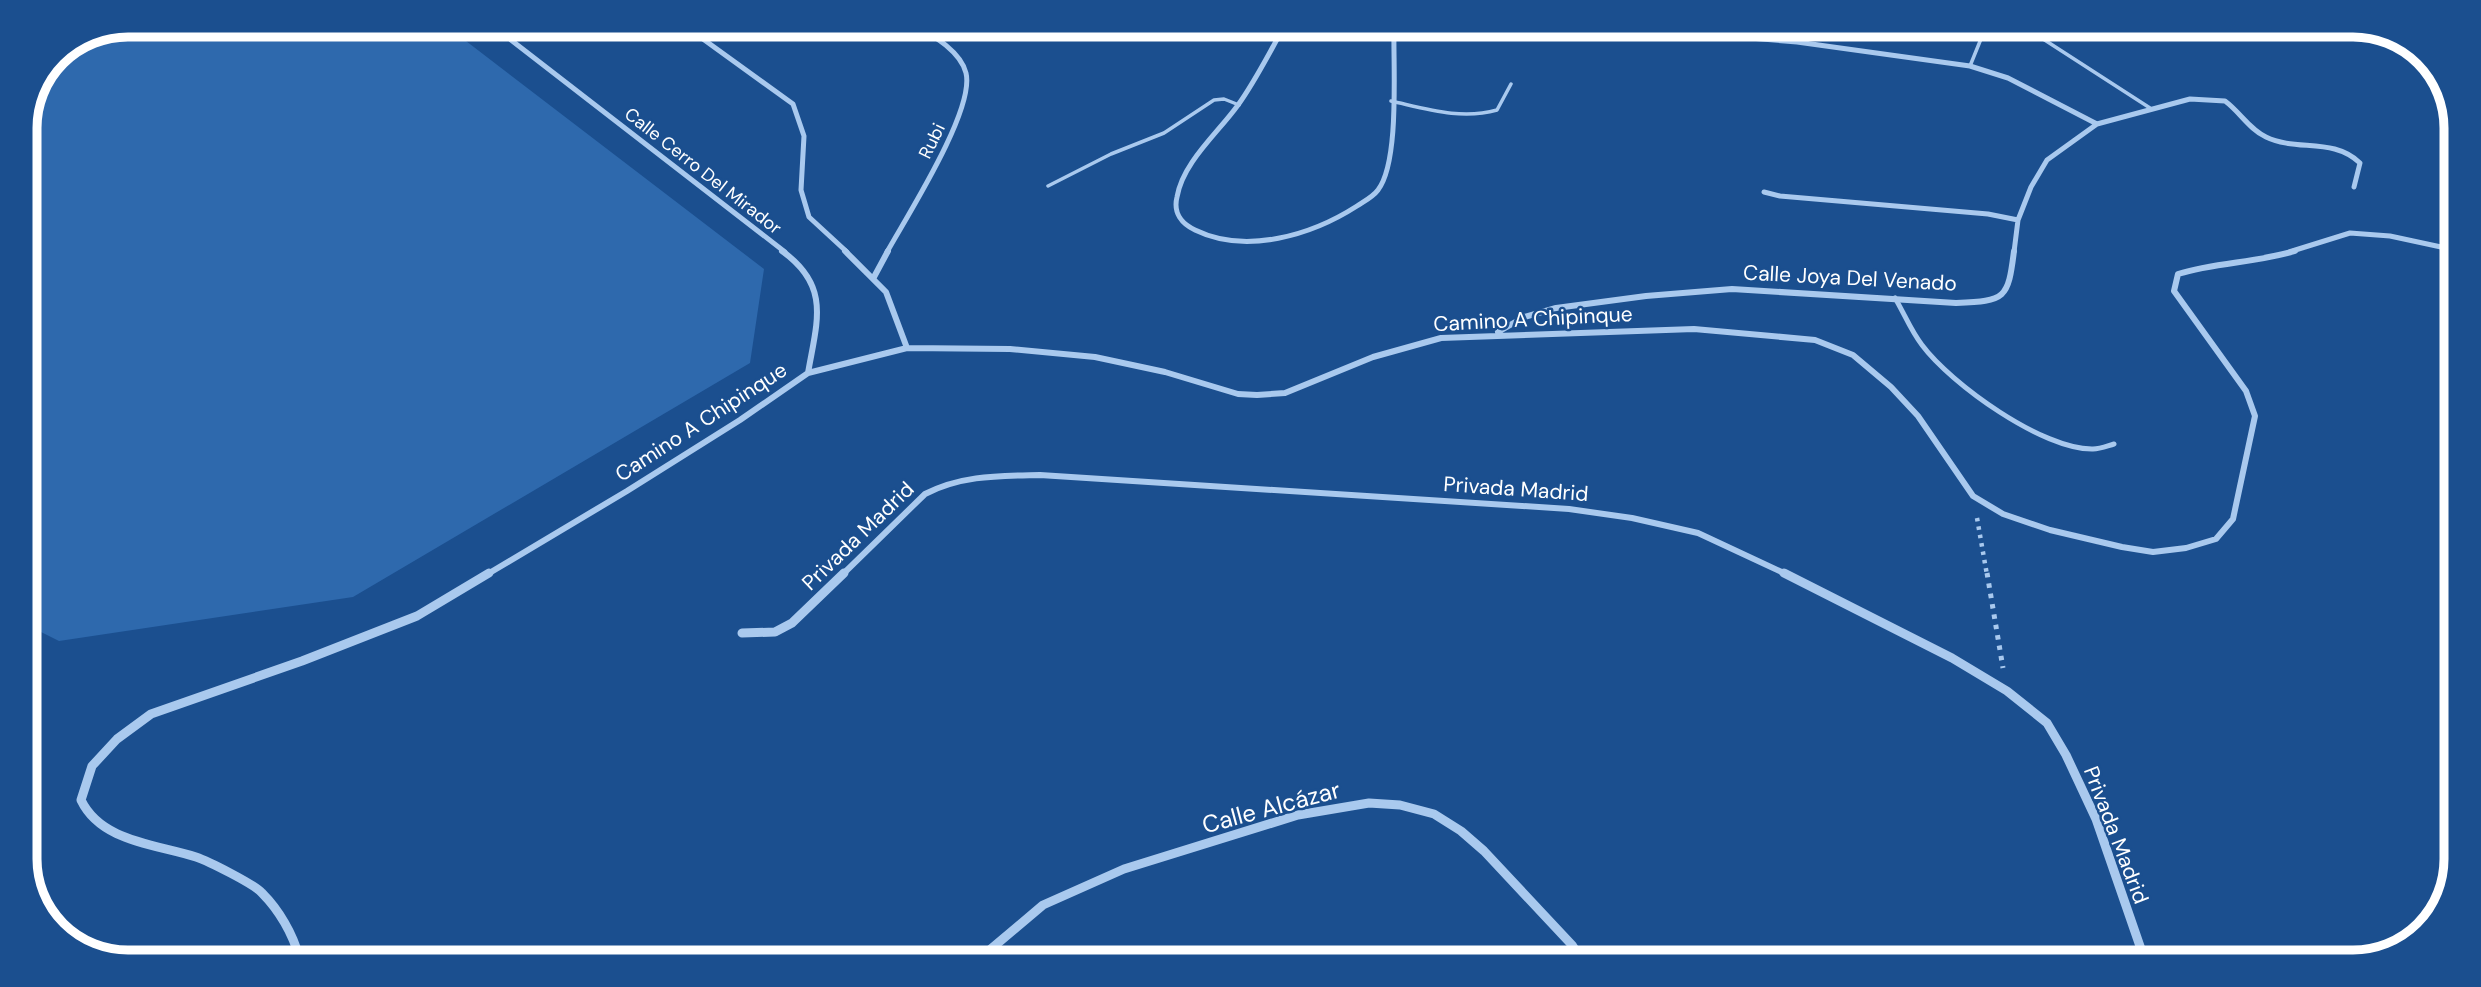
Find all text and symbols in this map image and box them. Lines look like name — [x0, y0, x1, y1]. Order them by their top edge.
street label: Calle Cerro Del Mirador — [619, 102, 787, 240]
street label: Rubi — [913, 119, 951, 163]
street label: Calle Joya Del Venado — [1742, 258, 1958, 298]
street label: Camino A Chipinque — [1433, 300, 1633, 338]
street label: Camino A Chipinque — [610, 356, 792, 488]
street label: Privada Madrid — [1443, 470, 1589, 508]
street label: Privada Madrid — [796, 475, 920, 597]
street label: Privada Madrid — [2077, 762, 2155, 908]
street label: Calle Alcázar — [1198, 774, 1344, 840]

